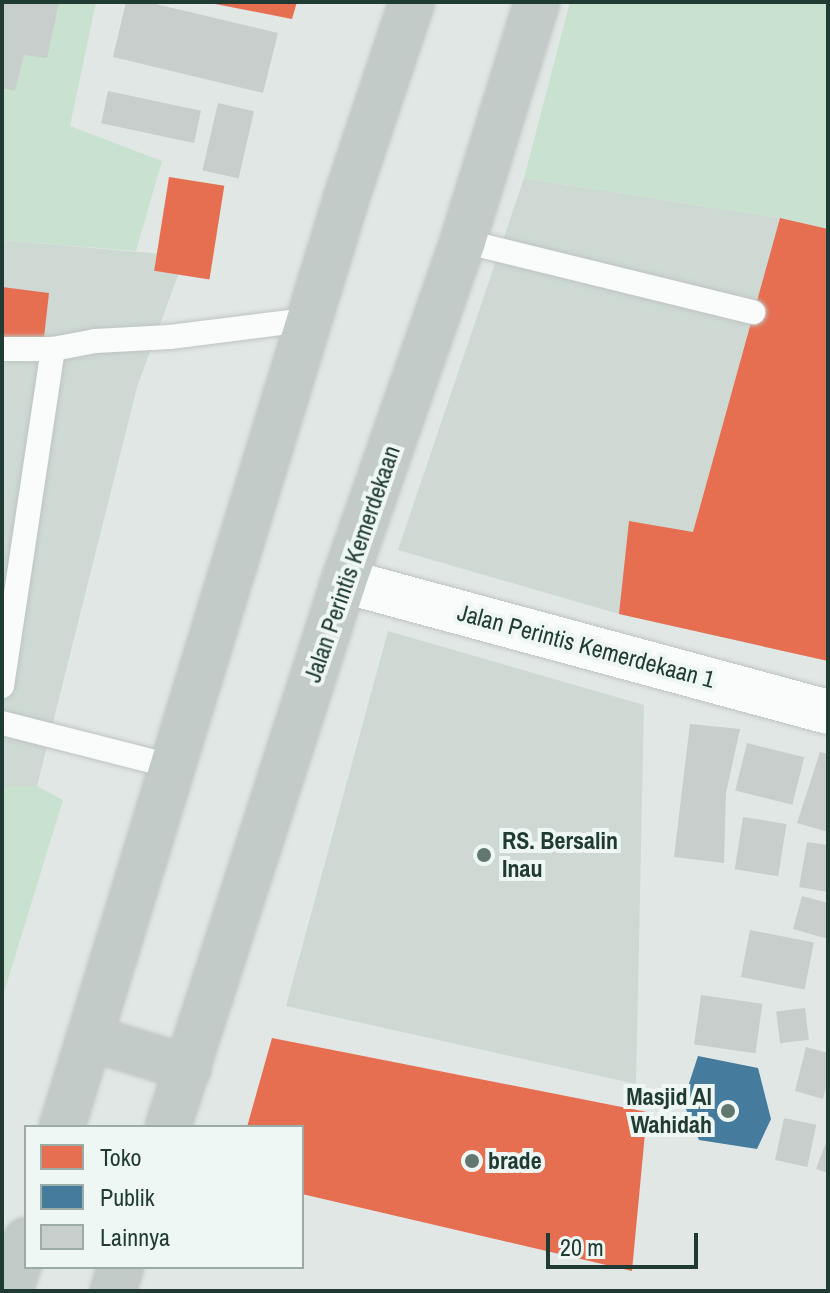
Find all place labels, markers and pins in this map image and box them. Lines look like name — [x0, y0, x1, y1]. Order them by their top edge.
place label: RS. Bersalin Inau — [502, 827, 618, 883]
marker: RS. Bersalin Inau — [473, 844, 495, 866]
place label: Masjid Al Wahidah — [626, 1083, 712, 1139]
marker: Masjid Al Wahidah — [719, 1102, 737, 1120]
place label: brade — [488, 1147, 542, 1175]
marker: brade — [463, 1152, 481, 1170]

